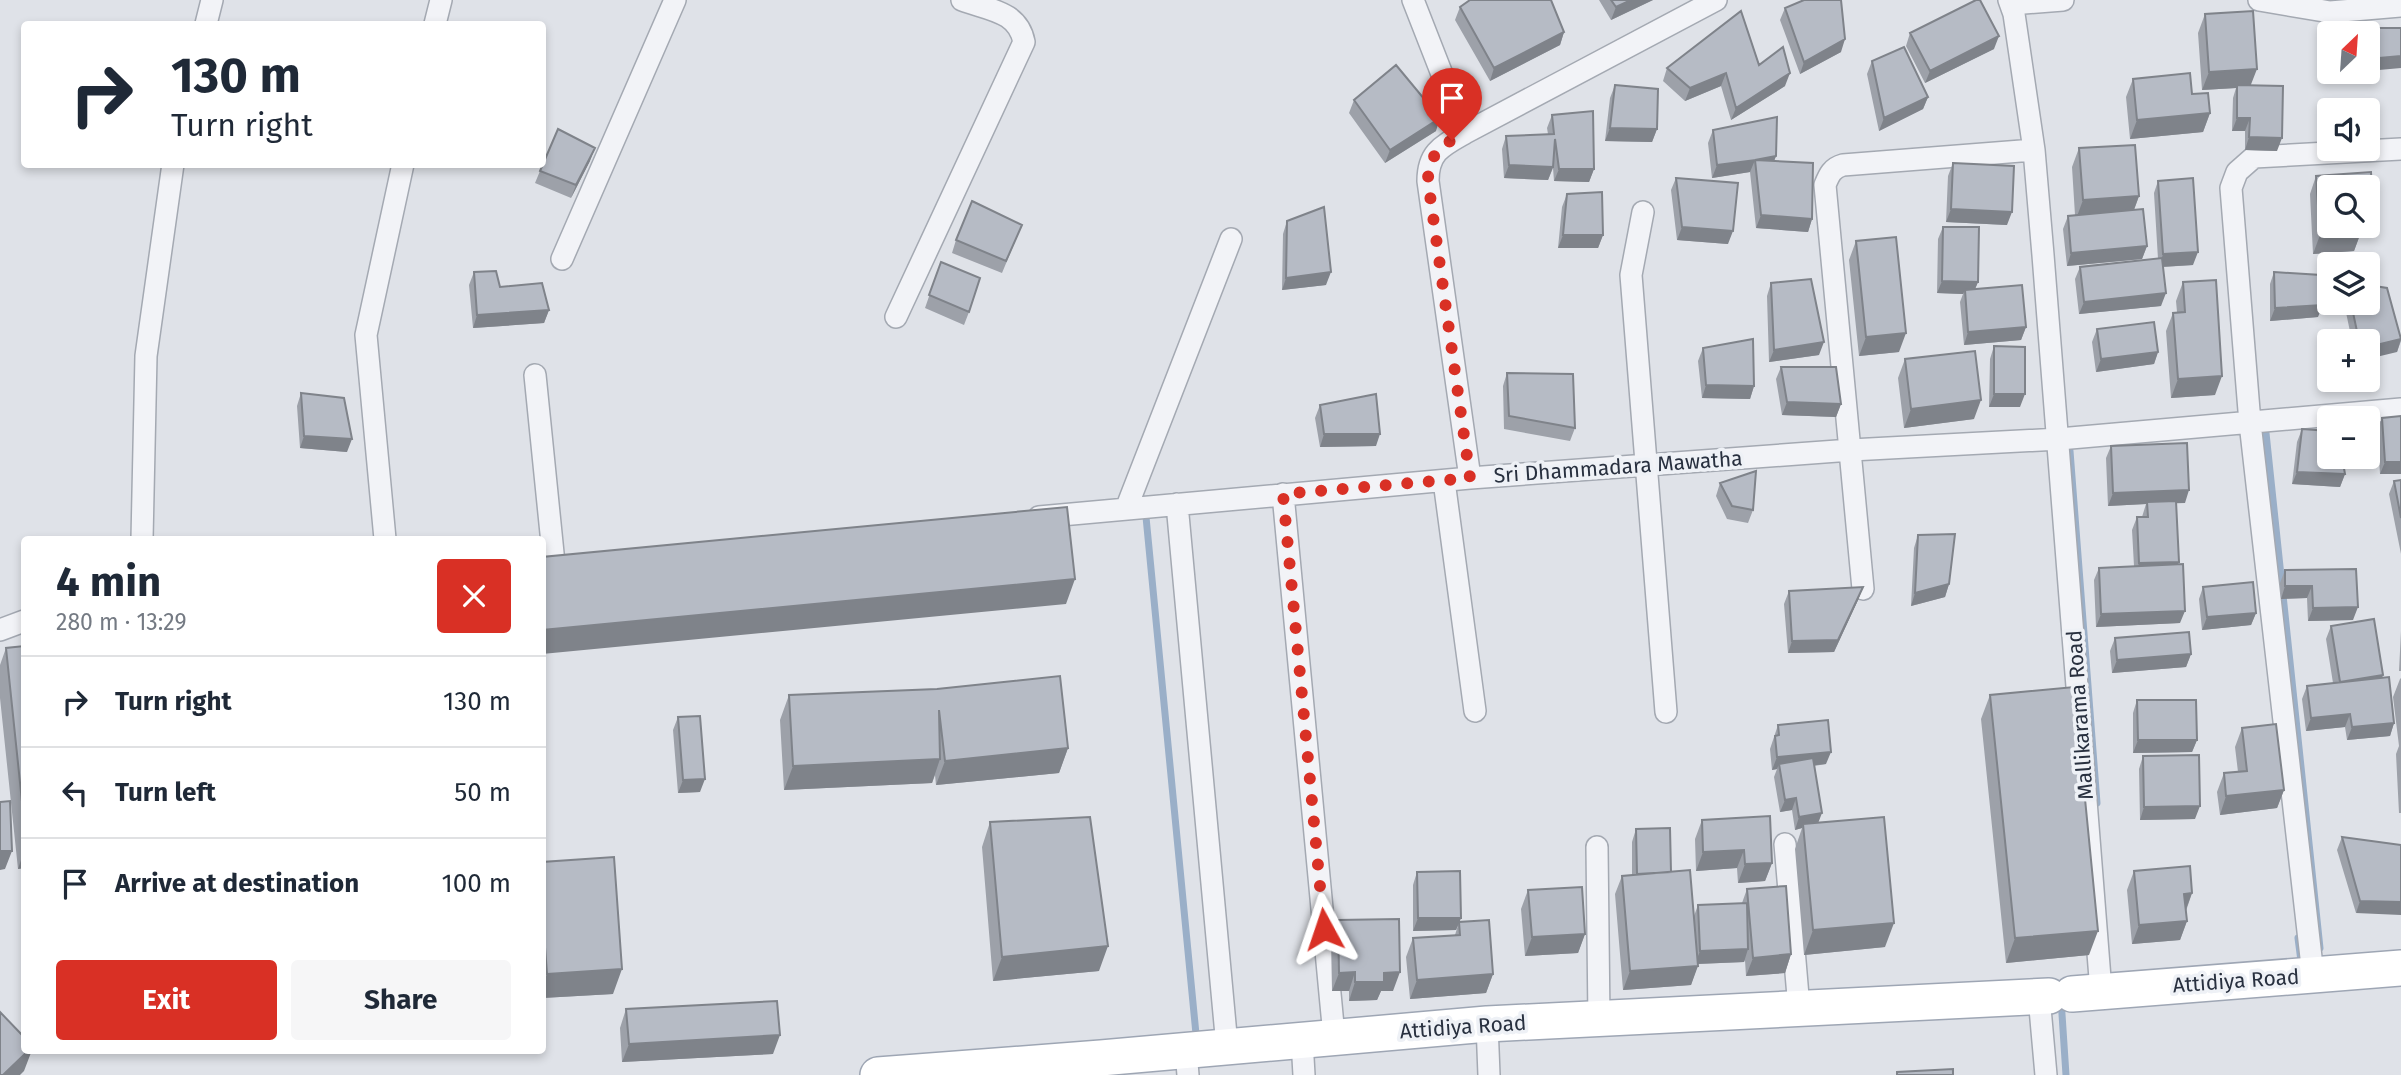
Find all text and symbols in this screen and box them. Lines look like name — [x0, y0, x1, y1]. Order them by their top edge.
north arrow — [2317, 21, 2380, 84]
map controls — [2317, 21, 2380, 469]
text: 130 m — [171, 46, 301, 105]
icon: right — [56, 49, 147, 140]
pin — [1422, 68, 1482, 140]
icon: arrive — [1433, 79, 1471, 117]
button: sound — [2317, 98, 2380, 161]
text: Turn right — [171, 106, 313, 144]
button: search — [2317, 175, 2380, 238]
button: layers — [2317, 252, 2380, 315]
button: + — [2317, 329, 2380, 392]
button: − — [2317, 406, 2380, 469]
street label: Sri Dhammadara Mawatha — [1493, 445, 1743, 489]
text: 4 min — [56, 557, 161, 607]
button: close — [437, 559, 511, 633]
text: 280 m · 13:29 — [56, 608, 187, 636]
street label: Mallikarama Road — [2061, 629, 2099, 801]
icon: right — [56, 683, 94, 721]
text: Turn right — [115, 686, 232, 717]
text: 130 m — [443, 686, 511, 717]
icon: left — [56, 774, 94, 812]
text: Turn left — [115, 777, 216, 808]
text: 50 m — [454, 777, 511, 808]
icon: arrive — [56, 865, 94, 903]
text: Arrive at destination — [115, 868, 359, 899]
text: 100 m — [442, 868, 511, 899]
position arrow — [1287, 892, 1361, 966]
button: Exit — [56, 960, 277, 1040]
button: Share — [291, 960, 511, 1040]
street label: Attidiya Road — [2172, 964, 2300, 998]
street label: Attidiya Road — [1399, 1010, 1527, 1044]

